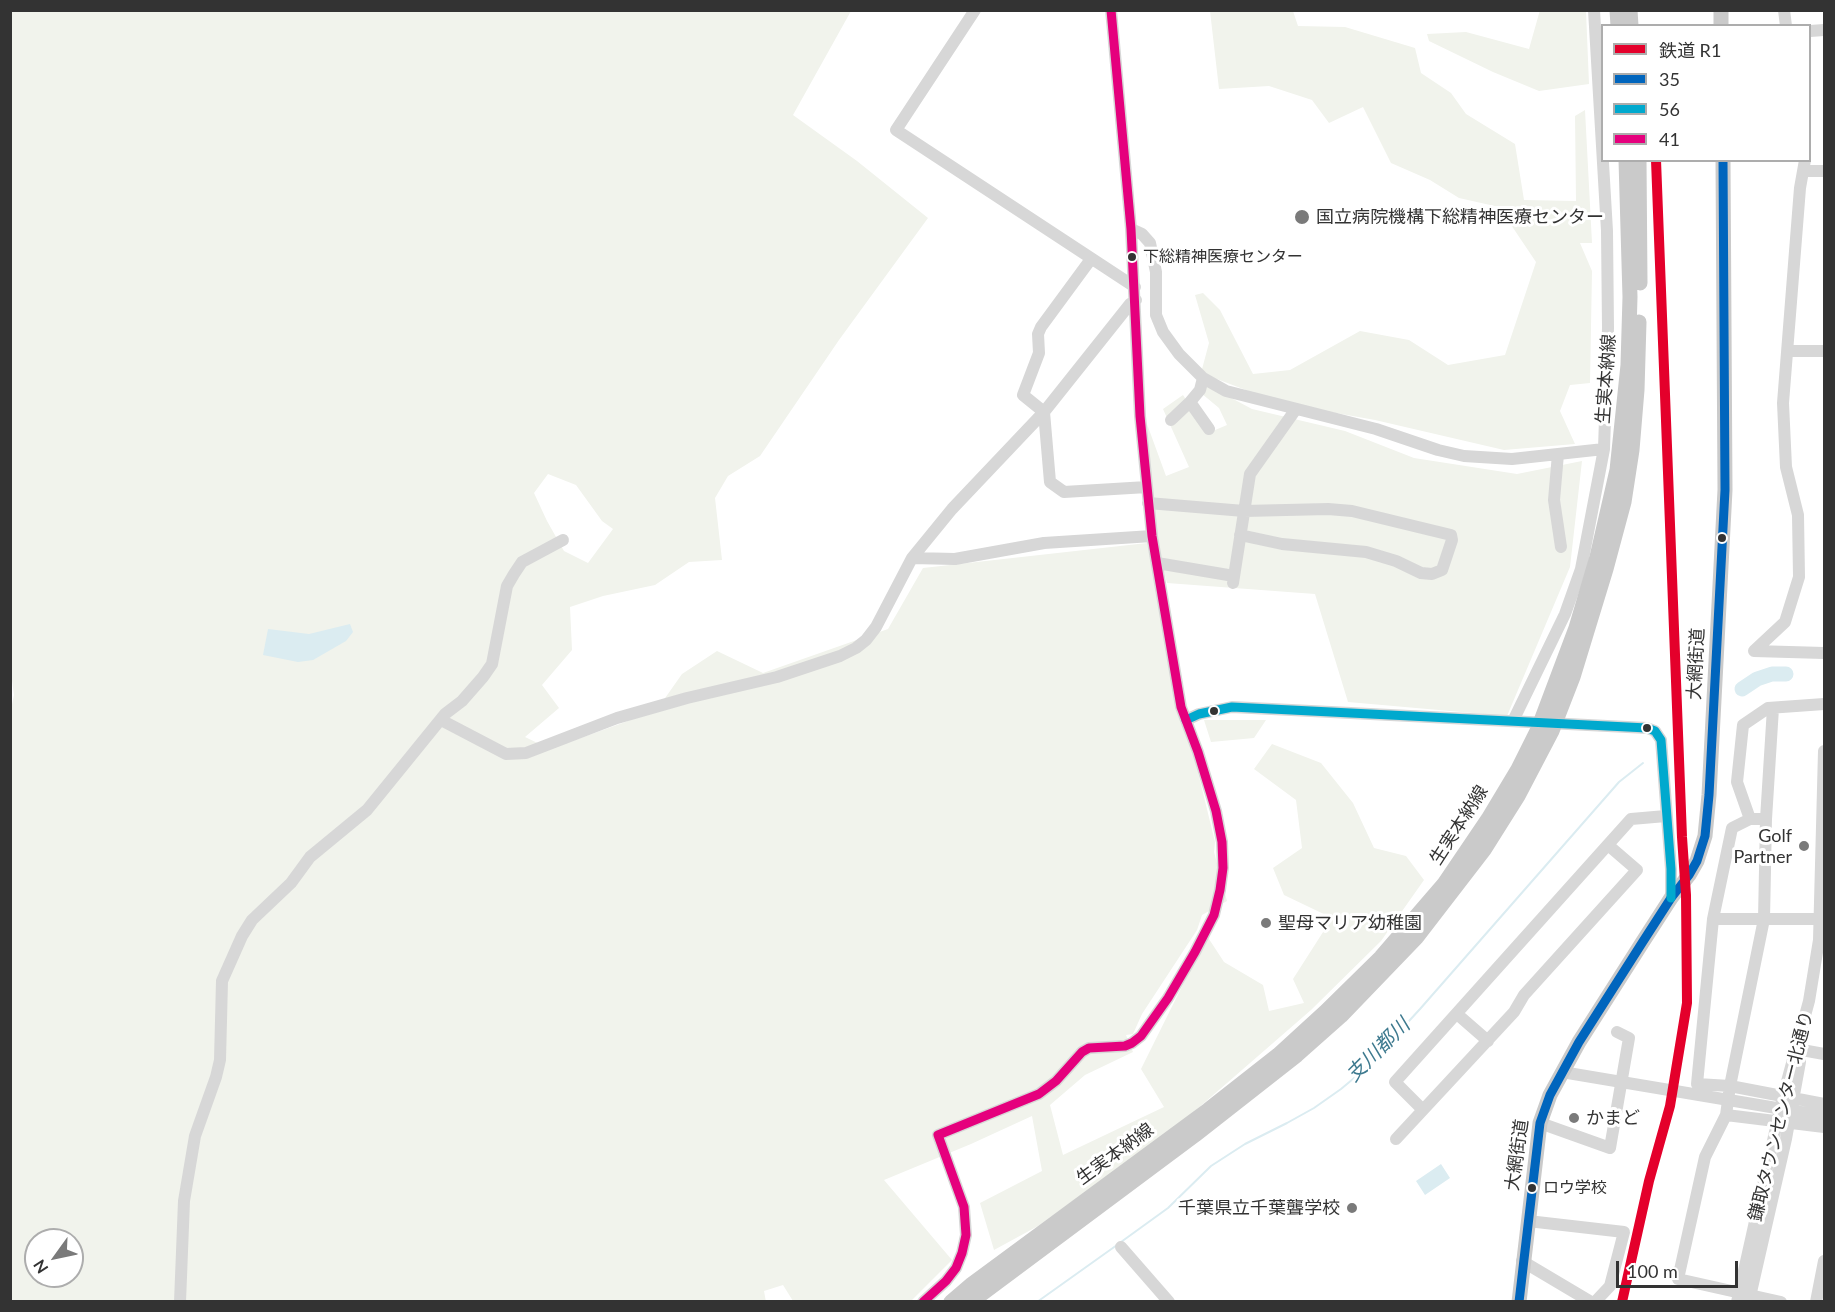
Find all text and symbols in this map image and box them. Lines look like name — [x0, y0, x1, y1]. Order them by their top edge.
legend — [1601, 24, 1811, 162]
text: 鉄道 R1 — [1659, 39, 1721, 61]
text: 35 — [1659, 68, 1680, 90]
text: 56 — [1659, 98, 1680, 120]
text: 41 — [1659, 128, 1680, 150]
place label: 国立病院機構下総精神医療センター — [1316, 206, 1604, 228]
marker: 国立病院機構下総精神医療センター — [1293, 208, 1311, 226]
place label: 下総精神医療センター — [1143, 247, 1303, 267]
marker: 下総精神医療センター — [1126, 251, 1138, 263]
street label: 生実本納線 — [1592, 333, 1620, 425]
unlabelled marker — [1716, 532, 1728, 544]
street label: 大網街道 — [1683, 627, 1709, 701]
unlabelled marker — [1208, 705, 1220, 717]
unlabelled marker — [1641, 722, 1653, 734]
street label: 生実本納線 — [1425, 781, 1493, 869]
place label: Golf Partner — [1733, 825, 1792, 868]
marker: Golf Partner — [1797, 839, 1811, 853]
place label: 聖母マリア幼稚園 — [1278, 912, 1422, 934]
marker: 聖母マリア幼稚園 — [1259, 916, 1273, 930]
street label: 鎌取タウンセンター北通り — [1744, 1009, 1818, 1223]
water label: 支川都川 — [1341, 1013, 1415, 1087]
place label: かまど — [1586, 1107, 1640, 1129]
marker: かまど — [1567, 1111, 1581, 1125]
street label: 大網街道 — [1501, 1118, 1533, 1192]
street label: 生実本納線 — [1072, 1119, 1158, 1189]
place label: ロウ学校 — [1543, 1178, 1607, 1198]
marker: ロウ学校 — [1526, 1182, 1538, 1194]
place label: 千葉県立千葉聾学校 — [1178, 1197, 1340, 1219]
marker: 千葉県立千葉聾学校 — [1345, 1201, 1359, 1215]
north arrow — [24, 1228, 84, 1288]
scale bar — [1619, 1249, 1740, 1287]
text: N — [29, 1257, 51, 1277]
text: 100 m — [1627, 1260, 1678, 1282]

